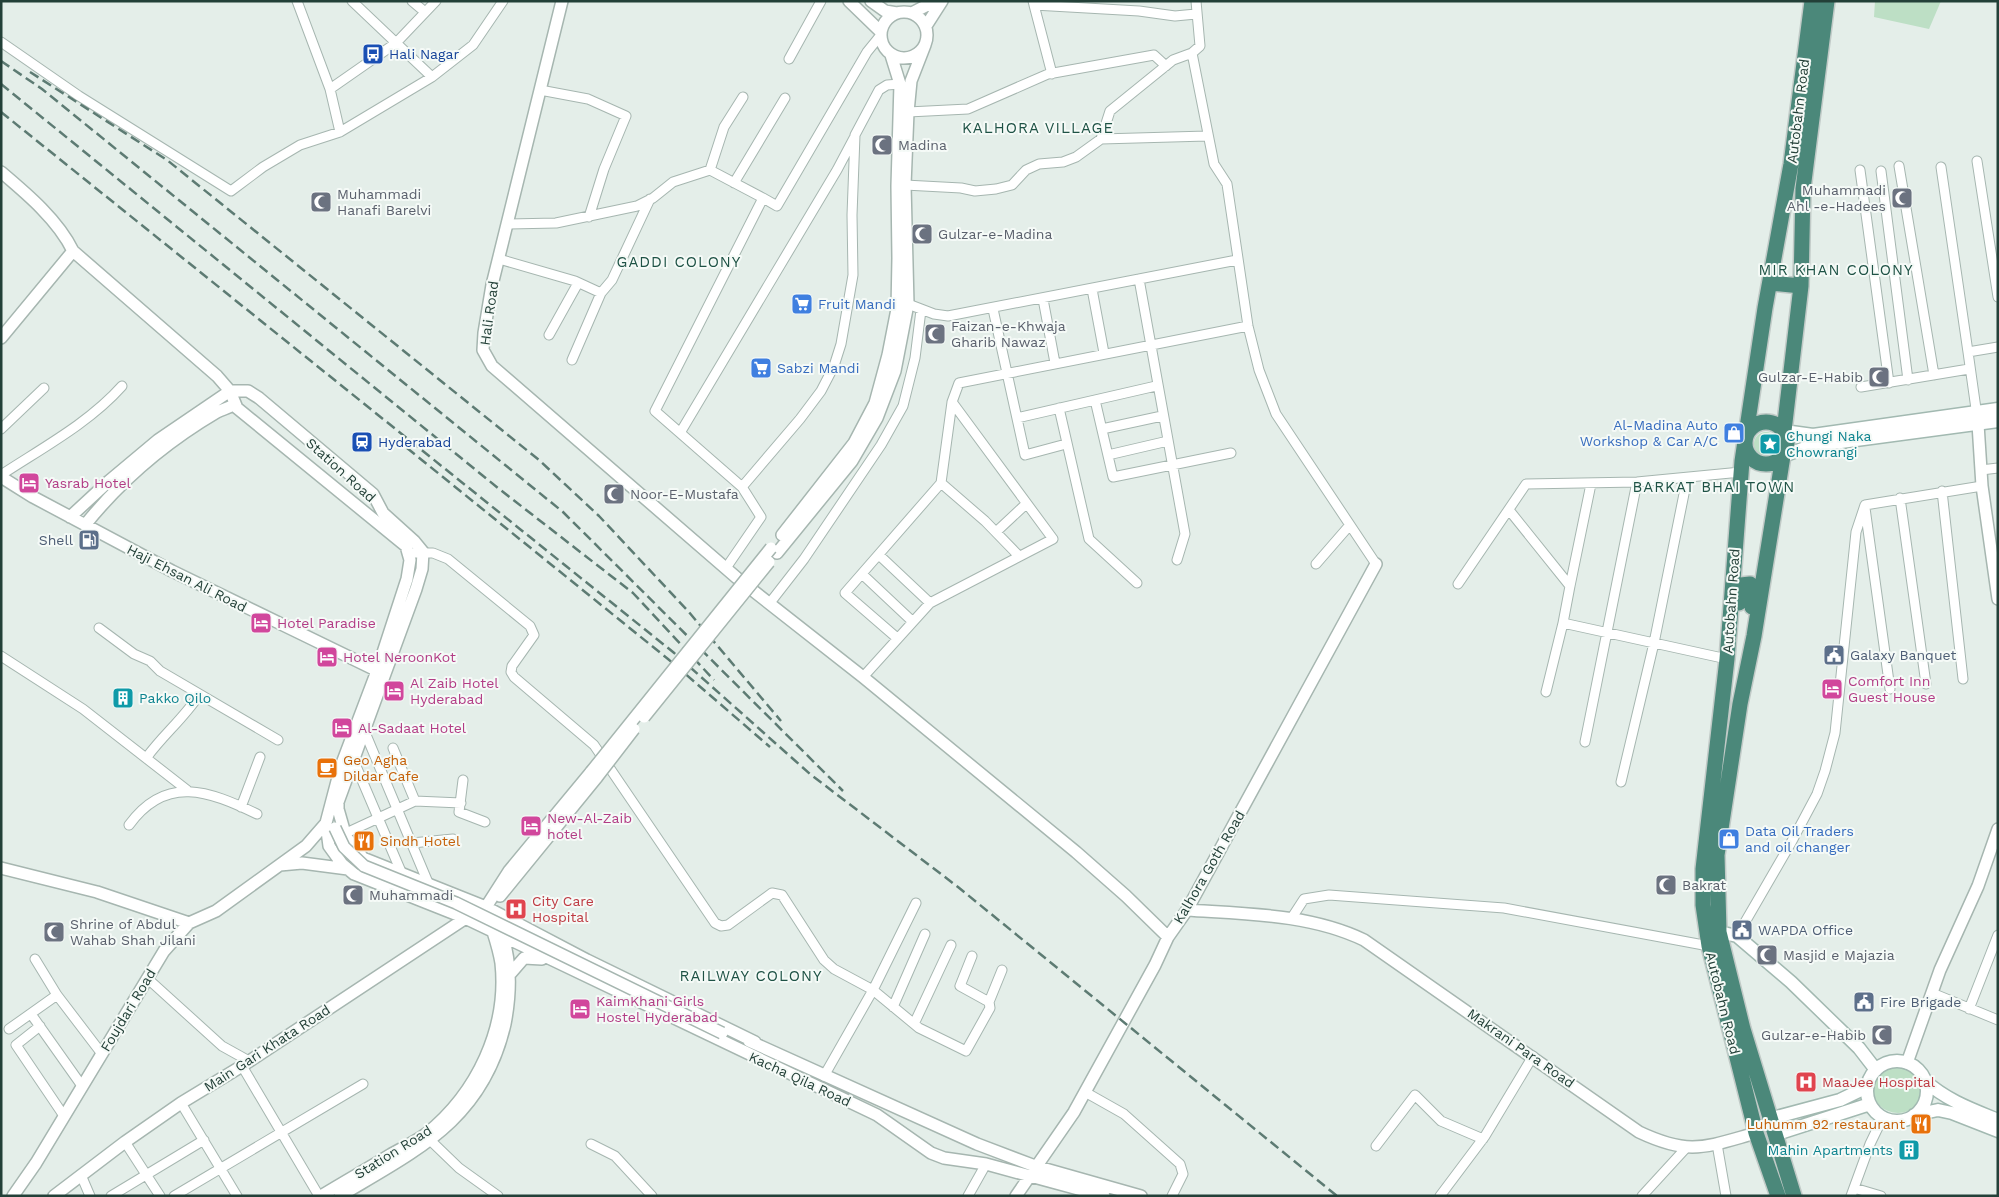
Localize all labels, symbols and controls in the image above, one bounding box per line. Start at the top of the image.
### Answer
bus stop icon: Hali Nagar [361,42,385,66]
place label: Hali Nagar [389,46,459,62]
street label: Autobahn Road [1784,58,1812,164]
district label: KALHORA VILLAGE [962,119,1114,137]
mosque icon: Madina [870,133,894,157]
place label: Madina [898,137,947,153]
place label: Muhammadi Ahl -e-Hadees [1787,182,1886,214]
place label: Muhammadi Hanafi Barelvi [337,186,431,218]
mosque icon: Muhammadi Ahl -e-Hadees [1890,186,1914,210]
mosque icon: Muhammadi Hanafi Barelvi [309,190,333,214]
mosque icon: Gulzar-e-Madina [910,222,934,246]
place label: Gulzar-e-Madina [938,226,1052,242]
district label: GADDI COLONY [617,253,741,271]
district label: MIR KHAN COLONY [1758,261,1914,279]
street label: Hali Road [477,280,501,346]
supermarket icon: Fruit Mandi [790,292,814,316]
place label: Fruit Mandi [818,296,896,312]
place label: Faizan-e-Khwaja Gharib Nawaz [951,318,1066,350]
mosque icon: Faizan-e-Khwaja Gharib Nawaz [923,322,947,346]
supermarket icon: Sabzi Mandi [749,356,773,380]
place label: Sabzi Mandi [777,360,859,376]
mosque icon: Gulzar-E-Habib [1867,365,1891,389]
place label: Gulzar-E-Habib [1758,369,1863,385]
place label: Al-Madina Auto Workshop & Car A/C [1580,417,1718,449]
shop icon: Al-Madina Auto Workshop & Car A/C [1722,421,1746,445]
place label: Chungi Naka Chowrangi [1786,428,1871,460]
station icon: Hyderabad [350,430,374,454]
place icon: Chungi Naka Chowrangi [1758,432,1782,456]
place label: Hyderabad [378,434,451,450]
street label: Station Road [303,435,379,505]
hotel icon: Yasrab Hotel [17,471,41,495]
place label: Yasrab Hotel [45,475,131,491]
district label: BARKAT BHAI TOWN [1633,478,1795,496]
mosque icon: Noor-E-Mustafa [602,482,626,506]
place label: Noor-E-Mustafa [630,486,739,502]
fuel station icon: Shell [77,528,101,552]
place label: Shell [39,532,74,548]
street label: Haji Ehsan Ali Road [124,541,250,615]
street label: Autobahn Road [1719,548,1743,654]
hotel icon: Hotel Paradise [249,611,273,635]
place label: Hotel Paradise [277,615,376,631]
public building icon: Galaxy Banquet [1822,643,1846,667]
hotel icon: Hotel NeroonKot [315,645,339,669]
place label: Galaxy Banquet [1850,647,1956,663]
place label: Hotel NeroonKot [343,649,456,665]
place label: Comfort Inn Guest House [1848,673,1936,705]
place label: Al Zaib Hotel Hyderabad [410,675,499,707]
hotel icon: Comfort Inn Guest House [1820,677,1844,701]
hotel icon: Al Zaib Hotel Hyderabad [382,679,406,703]
building icon: Pakko Qilo [111,686,135,710]
place label: Pakko Qilo [139,690,211,706]
hotel icon: Al-Sadaat Hotel [330,716,354,740]
place label: Al-Sadaat Hotel [358,720,467,736]
place label: Geo Agha Dildar Cafe [343,752,419,784]
cafe icon: Geo Agha Dildar Cafe [315,756,339,780]
street label: Kalhora Goth Road [1170,808,1248,926]
place label: New-Al-Zaib hotel [547,810,632,842]
hotel icon: New-Al-Zaib hotel [519,814,543,838]
place label: Data Oil Traders and oil changer [1745,823,1854,855]
shop icon: Data Oil Traders and oil changer [1717,827,1741,851]
restaurant icon: Sindh Hotel [352,829,376,853]
place label: Sindh Hotel [380,833,461,849]
mosque icon: Bakrat [1654,873,1678,897]
place label: Bakrat [1682,877,1726,893]
mosque icon: Muhammadi [341,883,365,907]
place label: Muhammadi [369,887,453,903]
place label: City Care Hospital [532,893,594,925]
hospital icon: City Care Hospital [504,897,528,921]
place label: Shrine of Abdul Wahab Shah Jilani [70,916,196,948]
public building icon: WAPDA Office [1730,918,1754,942]
mosque icon: Shrine of Abdul Wahab Shah Jilani [42,920,66,944]
place label: WAPDA Office [1758,922,1853,938]
mosque icon: Masjid e Majazia [1755,943,1779,967]
place label: Masjid e Majazia [1783,947,1895,963]
street label: Autobahn Road [1703,950,1743,1056]
street label: Foujdari Road [97,966,159,1054]
district label: RAILWAY COLONY [679,967,823,985]
public building icon: Fire Brigade [1852,990,1876,1014]
place label: KaimKhani Girls Hostel Hyderabad [596,993,718,1025]
place label: Fire Brigade [1880,994,1961,1010]
hotel icon: KaimKhani Girls Hostel Hyderabad [568,997,592,1021]
street label: Main Gari Khata Road [201,1001,333,1095]
street label: Makrani Para Road [1464,1005,1578,1091]
mosque icon: Gulzar-e-Habib [1870,1023,1894,1047]
place label: Gulzar-e-Habib [1761,1027,1866,1043]
street label: Kacha Qila Road [746,1048,854,1110]
hospital icon: MaaJee Hospital [1794,1070,1818,1094]
place label: MaaJee Hospital [1822,1074,1936,1090]
restaurant icon: Luhumm 92 restaurant [1909,1112,1933,1136]
place label: Luhumm 92 restaurant [1747,1116,1905,1132]
street label: Station Road [351,1122,435,1182]
building icon: Mahin Apartments [1897,1138,1921,1162]
place label: Mahin Apartments [1768,1142,1893,1158]

